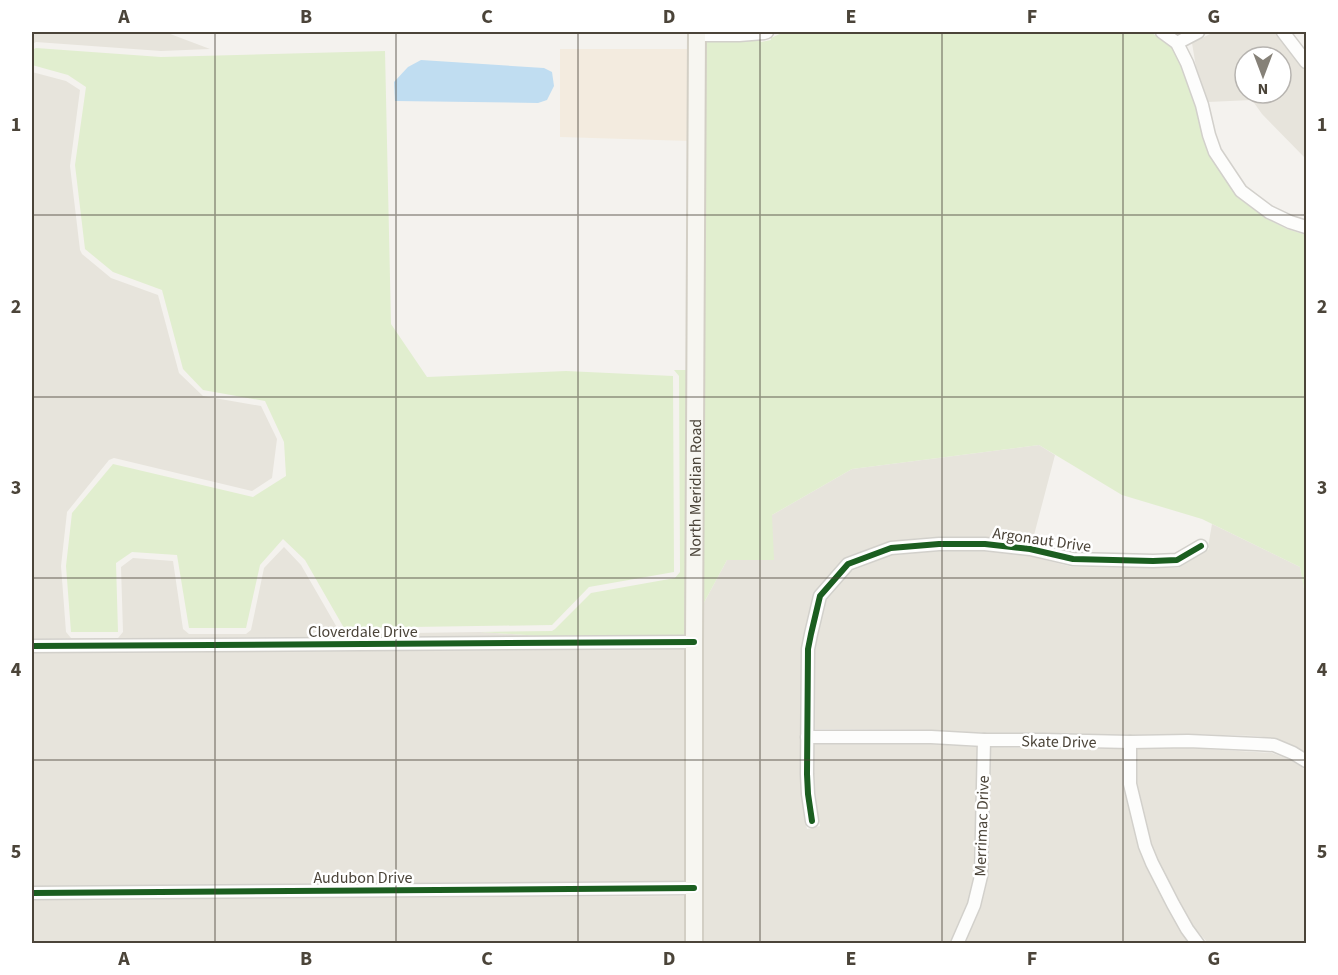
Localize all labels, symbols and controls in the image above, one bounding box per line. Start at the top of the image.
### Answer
text: A [117,3,130,31]
text: B [300,3,312,31]
text: C [481,3,493,31]
text: D [663,3,675,31]
text: E [846,3,856,31]
text: F [1027,3,1037,31]
text: G [1208,3,1220,31]
north arrow [1233,45,1293,105]
text: N [1258,78,1268,100]
text: 1 [11,111,21,139]
text: 1 [1317,111,1327,139]
text: 2 [11,293,21,321]
text: 2 [1317,293,1327,321]
street label: North Meridian Road [684,419,707,557]
text: 3 [11,474,21,502]
text: 3 [1317,474,1327,502]
street label: Argonaut Drive [991,522,1093,558]
street label: Cloverdale Drive [308,621,418,643]
text: 4 [11,656,22,684]
text: 4 [1317,656,1328,684]
street label: Skate Drive [1021,730,1097,754]
street label: Merrimac Drive [969,775,995,877]
text: 5 [11,838,21,866]
text: 5 [1317,838,1327,866]
street label: Audubon Drive [313,867,413,889]
text: A [117,945,130,973]
text: B [300,945,312,973]
text: C [481,945,493,973]
text: D [663,945,675,973]
text: E [846,945,856,973]
text: F [1027,945,1037,973]
text: G [1208,945,1220,973]

